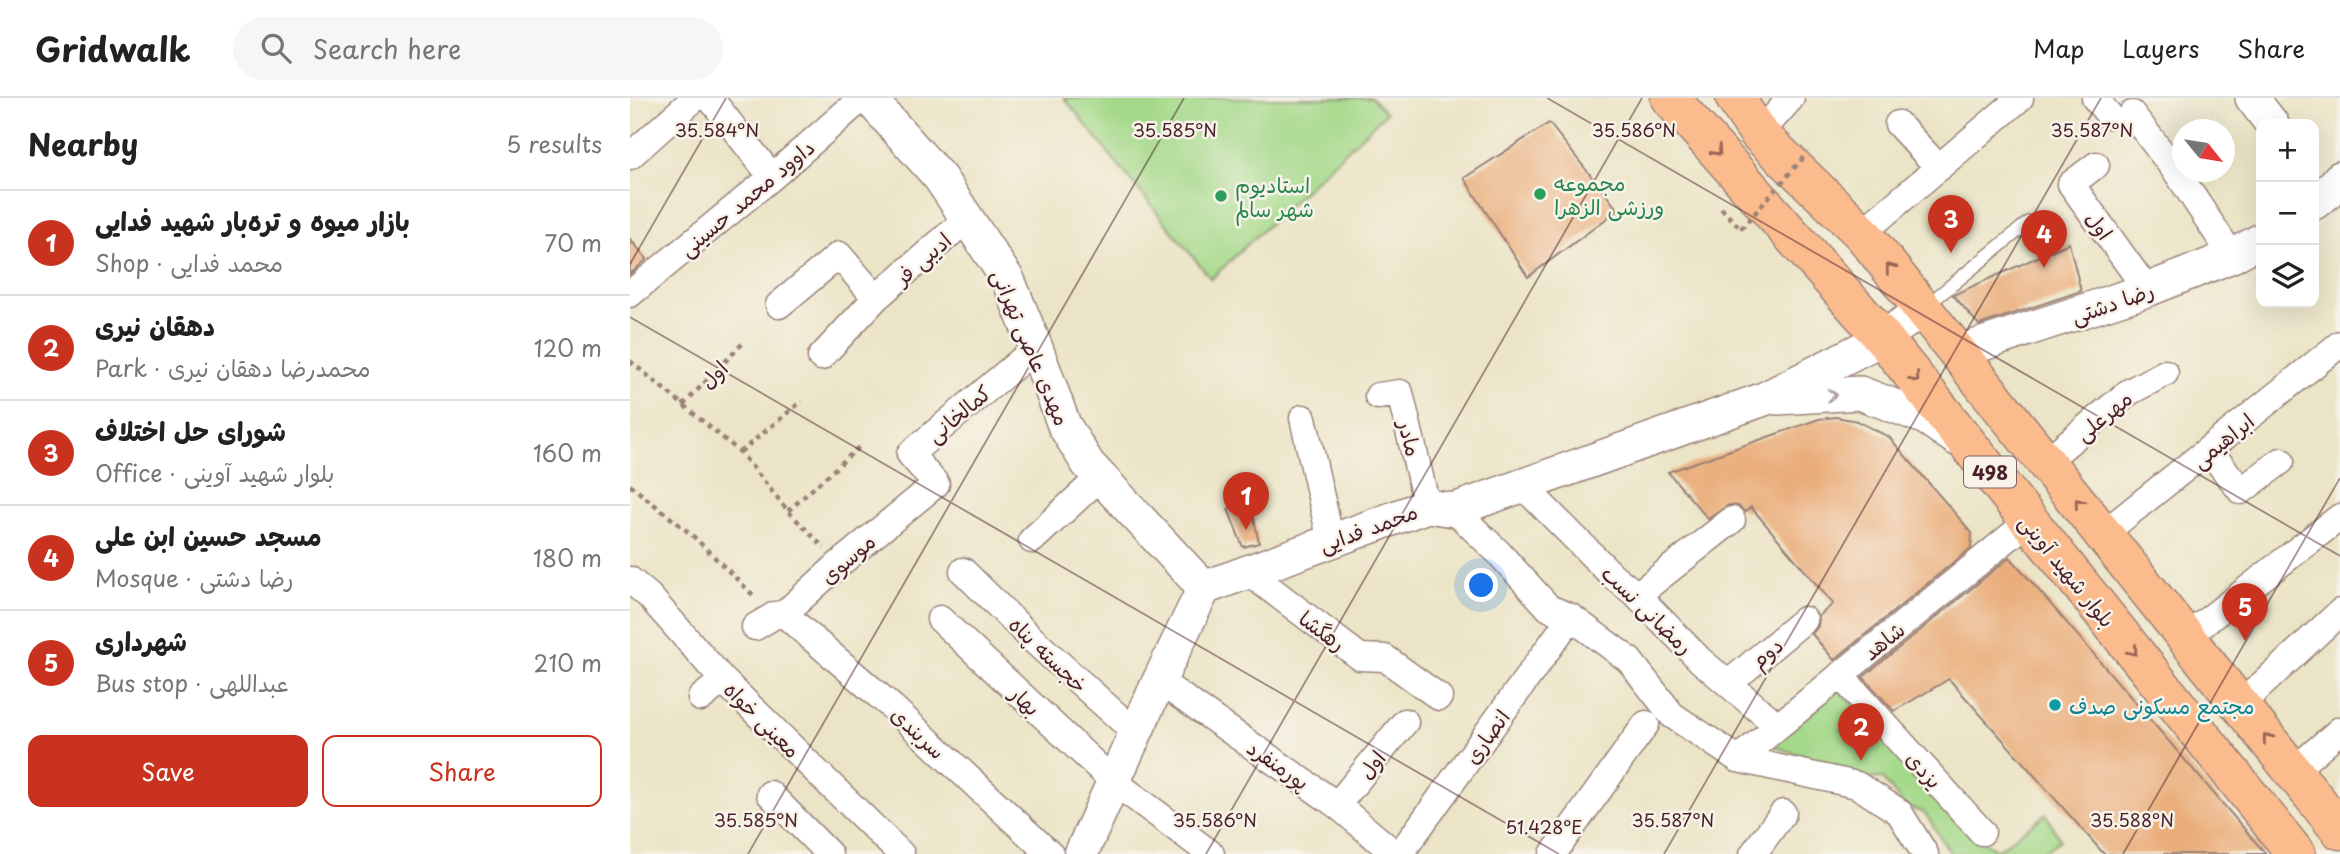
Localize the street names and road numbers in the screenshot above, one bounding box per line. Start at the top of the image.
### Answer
street label: داوود محمد حسینی [671,131,821,263]
street label: اول [2079,204,2121,246]
street label: ادیبی فر [885,224,958,293]
street label: مهدی عاصی تهرانی [985,264,1079,430]
street label: رضا دشتی [2066,273,2158,331]
street label: اول [691,352,735,396]
street label: کمالخانی [919,376,997,450]
street label: مهرعلی [2067,382,2139,448]
street label: ابراهیمی [2184,405,2260,475]
street label: مادر [1391,415,1431,459]
road number: 498 [1964,456,2016,488]
street label: محمد فدایی [1314,494,1422,560]
street label: بلوار شهید آوینی [2012,506,2124,634]
street label: موسوی [812,525,882,591]
street label: رمضانی نسب [1595,557,1701,661]
street label: رهگشا [1293,602,1353,658]
street label: خجسته پناه [1002,608,1096,700]
street label: شاهد [1855,613,1911,667]
street label: دوم [1743,629,1791,677]
street label: معینی خواه [717,673,809,765]
street label: بهار [1002,676,1049,723]
street label: سربندی [884,698,954,766]
street label: انصاری [1455,702,1517,770]
street label: پورمنفرد [1241,731,1317,797]
street label: اول [1349,743,1393,785]
street label: یزدی [1899,743,1951,795]

